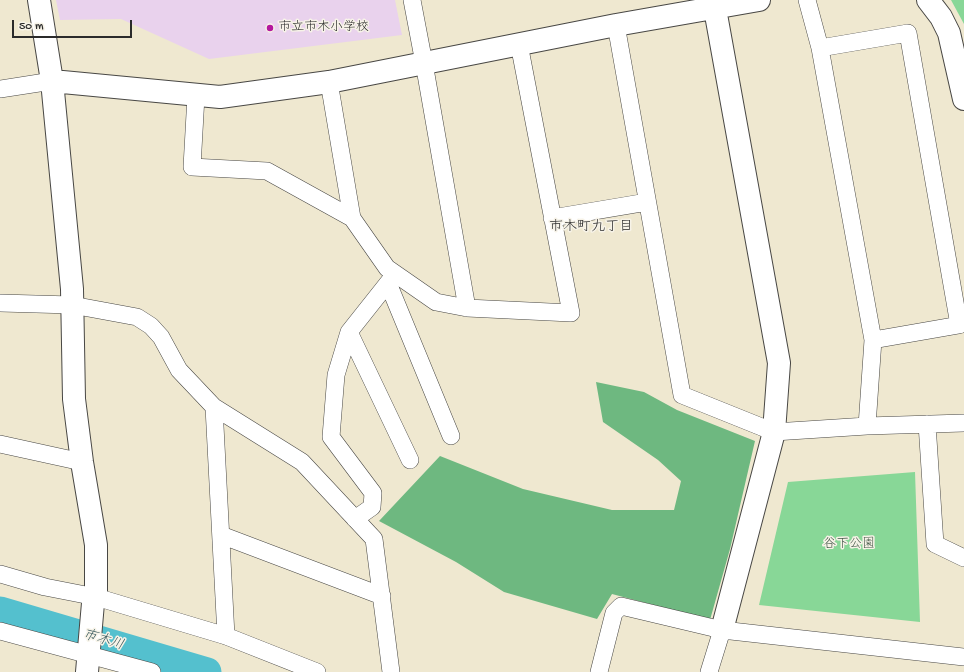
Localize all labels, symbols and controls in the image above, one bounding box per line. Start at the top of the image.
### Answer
scale bar [14,12,134,38]
text: 50 m [19,20,44,34]
place label: 市立市木小学校 [278,20,369,36]
marker: 市立市木小学校 [265,23,275,33]
district label: 市木町九丁目 [549,220,633,236]
park label: 谷下公園 [823,537,875,553]
water label: 市木川 [80,627,126,655]

